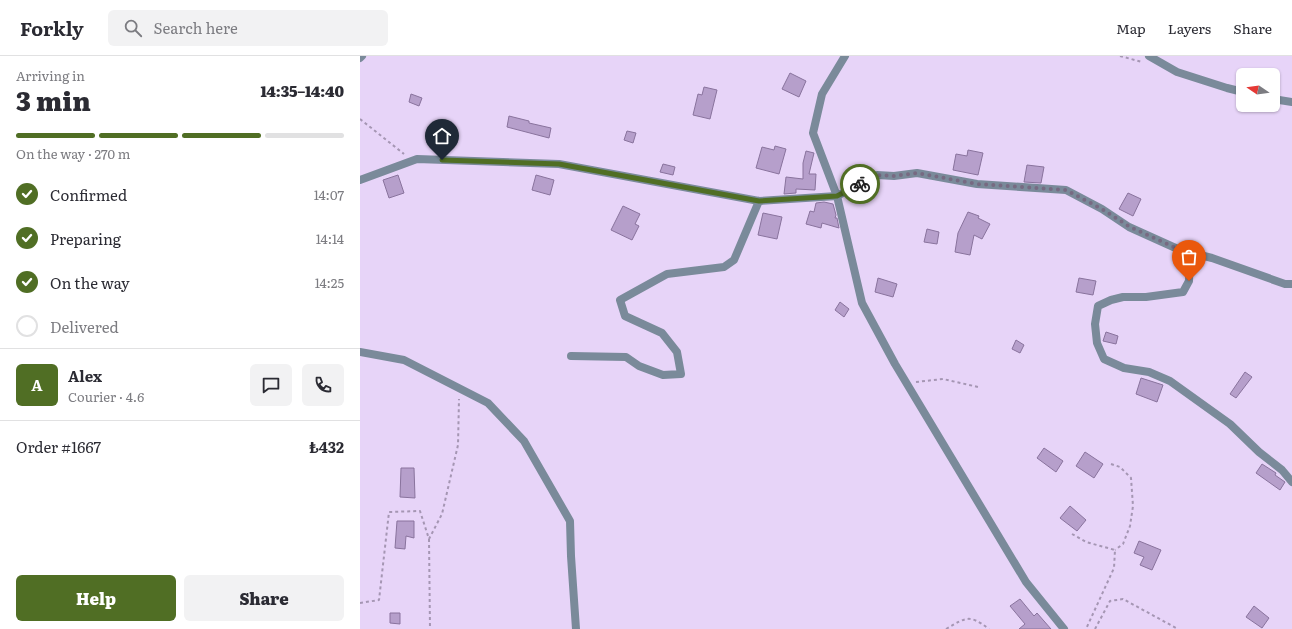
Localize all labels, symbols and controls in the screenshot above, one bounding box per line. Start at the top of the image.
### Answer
search box [108,10,388,46]
text: Forkly [20,14,84,42]
text: Search here [154,16,238,39]
icon: search [122,17,144,39]
text: Map [1116,18,1146,38]
text: Layers [1168,18,1211,38]
text: Share [1233,18,1272,38]
text: Arriving in [16,66,85,85]
north arrow [1236,68,1280,112]
map controls [1236,68,1280,112]
text: 14:35–14:40 [261,79,344,102]
text: 3 min [16,80,91,119]
pin [425,119,459,160]
icon: home [431,125,453,147]
text: On the way · 270 m [16,144,130,163]
courier [840,164,880,204]
icon: bike [849,173,871,195]
icon: check [16,183,38,205]
text: Confirmed [50,183,127,206]
text: 14:07 [314,185,344,204]
icon: check [16,227,38,249]
text: Preparing [50,227,121,250]
text: 14:14 [316,229,344,248]
pin [1172,240,1206,281]
icon: bag [1178,246,1200,268]
icon: check [16,271,38,293]
text: On the way [50,271,130,294]
text: 14:25 [315,273,344,292]
text: Delivered [50,315,119,338]
text: Alex [68,364,102,387]
button: chat [250,364,292,406]
button: phone [302,364,344,406]
text: A [31,373,43,396]
text: Courier · 4.6 [68,387,144,406]
text: Order #1667 [16,435,101,458]
text: ₺432 [309,435,344,458]
button: Help [16,575,176,621]
button: Share [184,575,344,621]

